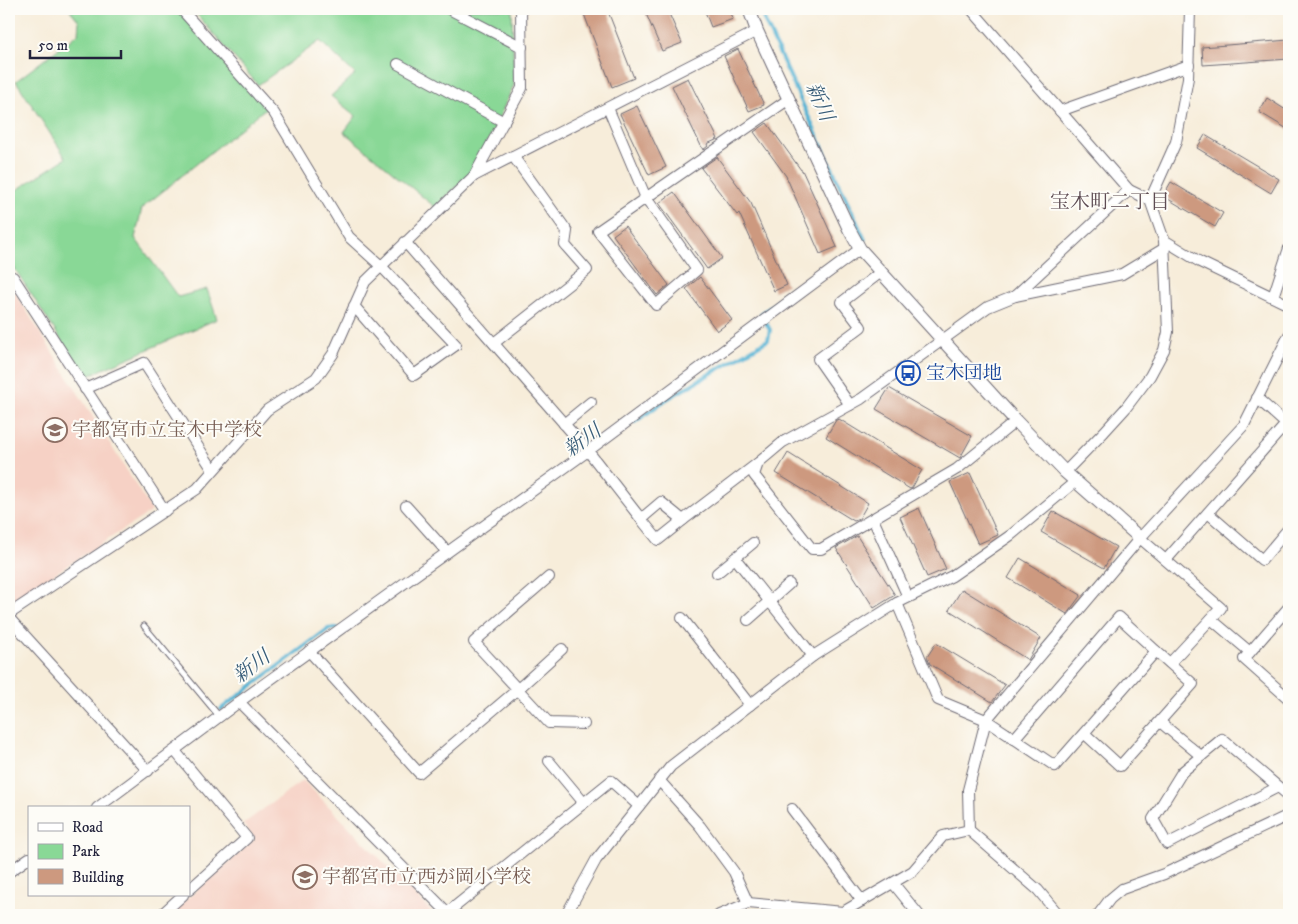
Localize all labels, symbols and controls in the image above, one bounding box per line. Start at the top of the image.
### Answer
scale bar [30,28,121,60]
text: 50 m [38,36,68,55]
water label: 新川 [799,79,839,127]
district label: 宝木町二丁目 [1050,190,1170,215]
bus stop icon: 宝木団地 [895,360,921,386]
place label: 宝木団地 [926,362,1002,385]
school or university icon: 宇都宮市立宝木中学校 [42,417,68,443]
water label: 新川 [559,418,608,463]
place label: 宇都宮市立宝木中学校 [72,419,262,442]
water label: 新川 [229,644,277,689]
legend [28,806,190,896]
text: Road [72,818,104,837]
text: Park [72,842,101,861]
school or university icon: 宇都宮市立西が岡小学校 [292,864,318,890]
place label: 宇都宮市立西が岡小学校 [322,866,531,889]
text: Building [72,868,124,887]

